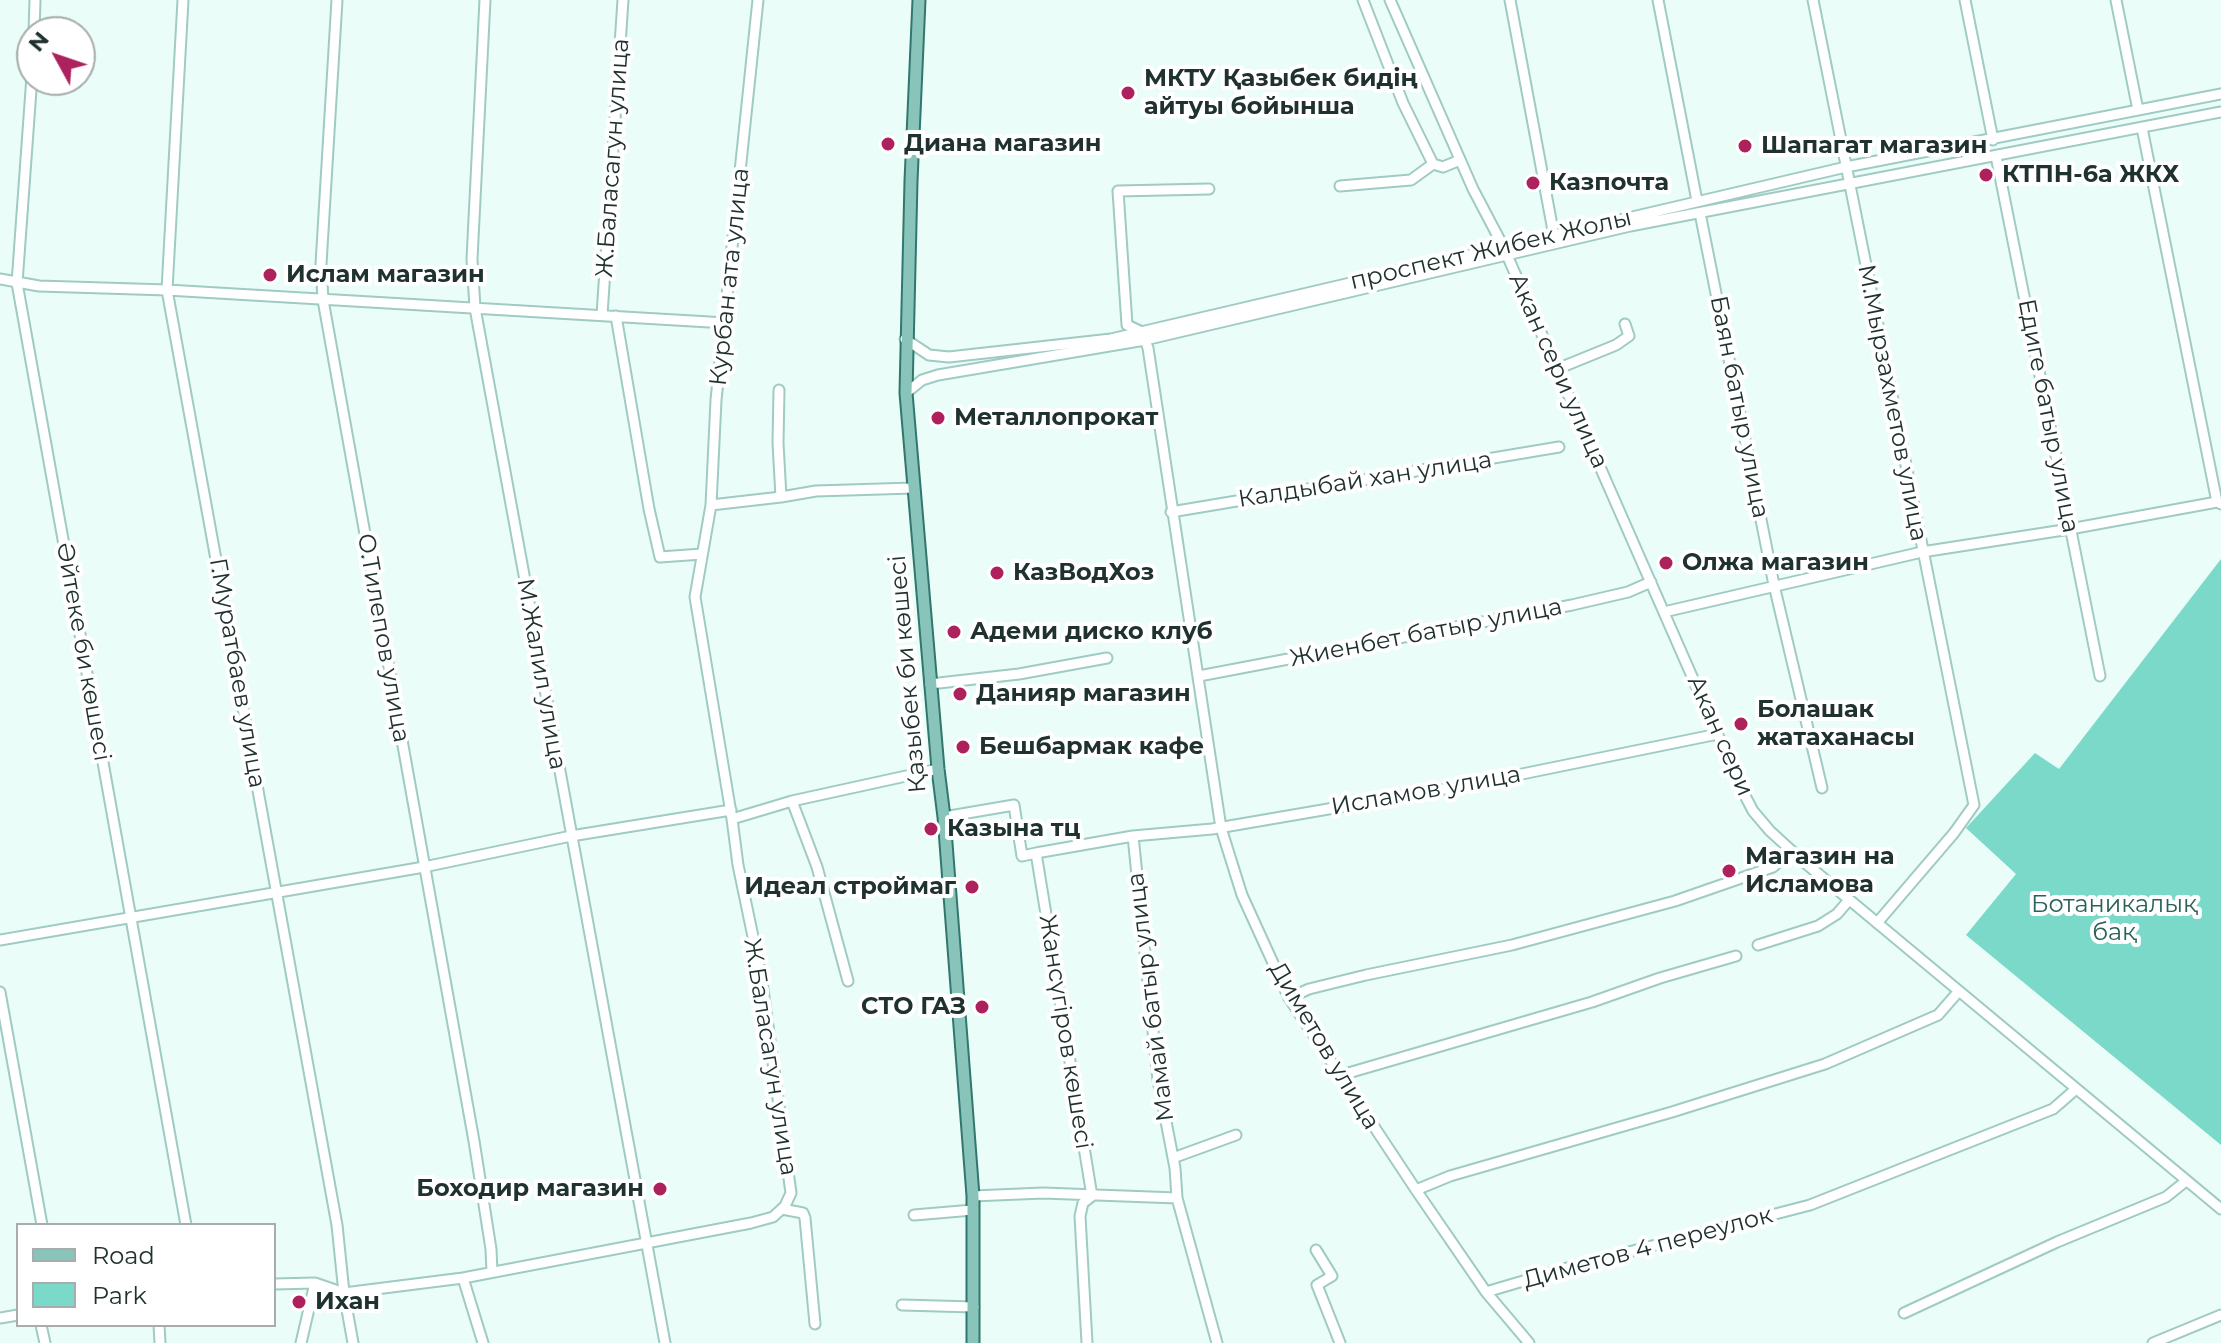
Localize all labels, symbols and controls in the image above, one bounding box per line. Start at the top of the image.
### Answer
north arrow [16,16,96,96]
text: N [23,26,55,57]
street label: Ж.Баласагун улица [590,37,636,279]
place label: МКТУ Қазыбек бидің айтуы бойынша [1144,65,1418,121]
marker: МКТУ Қазыбек бидің айтуы бойынша [1119,84,1137,102]
place label: Диана магазин [904,130,1101,158]
place label: Шапагат магазин [1761,132,1987,160]
marker: Диана магазин [879,135,897,153]
marker: Шапагат магазин [1736,137,1754,155]
place label: КТПН-6а ЖКХ [2002,161,2179,189]
marker: КТПН-6а ЖКХ [1977,166,1995,184]
street label: Курбан ата улица [704,167,756,387]
place label: Казпочта [1549,169,1669,197]
marker: Казпочта [1524,174,1542,192]
street label: проспект Жибек Жолы [1347,204,1635,296]
place label: Ислам магазин [286,261,485,289]
street label: М.Мырзахметов улица [1851,262,1933,544]
marker: Ислам магазин [261,266,279,284]
street label: Акан сери улица [1502,269,1614,473]
street label: Баян батыр улица [1703,293,1775,521]
street label: Едиге батыр улица [2011,297,2085,535]
place label: Металлопрокат [954,404,1158,432]
marker: Металлопрокат [929,409,947,427]
street label: Калдыбай хан улица [1236,446,1494,514]
street label: О.Тилепов улица [350,531,416,745]
street label: Әйтеке би көшесі [50,541,116,763]
place label: Олжа магазин [1682,549,1869,577]
street label: Қазыбек би көшесі [883,554,933,794]
marker: Олжа магазин [1657,554,1675,572]
street label: Г.Муратбаев улица [203,556,271,790]
place label: КазВодХоз [1013,559,1154,587]
marker: КазВодХоз [988,564,1006,582]
street label: М.Жалил улица [510,576,572,772]
street label: Жиенбет батыр улица [1287,592,1565,674]
place label: Адеми диско клуб [970,618,1213,646]
marker: Адеми диско клуб [945,623,963,641]
street label: Акан сери [1681,671,1759,801]
place label: Данияр магазин [976,680,1191,708]
marker: Данияр магазин [951,685,969,703]
place label: Болашак жатаханасы [1757,696,1915,752]
marker: Болашак жатаханасы [1732,715,1750,733]
place label: Бешбармак кафе [979,733,1204,761]
marker: Бешбармак кафе [954,738,972,756]
street label: Исламов улица [1329,760,1523,822]
place label: Казына тц [947,815,1080,843]
marker: Казына тц [922,820,940,838]
place label: Магазин на Исламова [1745,843,1895,899]
marker: Магазин на Исламова [1720,862,1738,880]
street label: Мамай батыр улица [1121,871,1181,1123]
place label: Идеал строймаг [744,873,956,901]
marker: Идеал строймаг [963,878,981,896]
park label: Ботаникалық бақ [2031,891,2197,947]
street label: Жансүгіров көшесі [1032,913,1098,1151]
street label: Ж.Баласагун улица [737,936,803,1178]
street label: Диметов улица [1263,957,1385,1135]
place label: СТО ГАЗ [861,993,966,1021]
marker: СТО ГАЗ [973,998,991,1016]
place label: Боходир магазин [416,1175,644,1203]
marker: Боходир магазин [651,1180,669,1198]
street label: Диметов 4 переулок [1520,1201,1776,1295]
legend [16,1223,276,1327]
text: Road [92,1241,155,1270]
text: Park [92,1281,147,1310]
place label: Ихан [315,1288,380,1316]
marker: Ихан [290,1293,308,1311]

